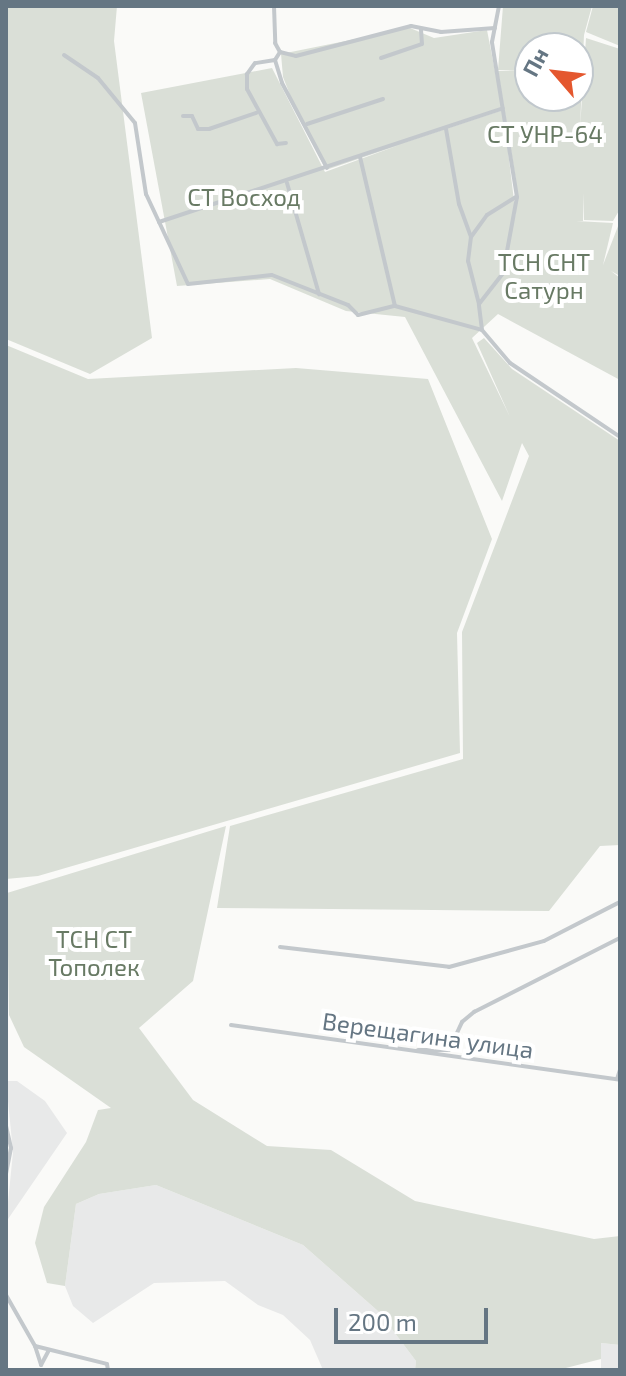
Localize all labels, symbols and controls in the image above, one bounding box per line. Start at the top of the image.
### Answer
north arrow [514,32,594,112]
text: Пн [516,43,553,80]
park label: СТ УНР-64 [487,120,603,148]
park label: СТ Восход [187,183,301,211]
park label: ТСН СНТ Сатурн [498,248,590,304]
park label: ТСН СТ Тополек [48,925,140,981]
street label: Верещагина улица [321,1006,535,1064]
scale bar [338,1292,492,1342]
text: 200 m [348,1307,417,1336]

